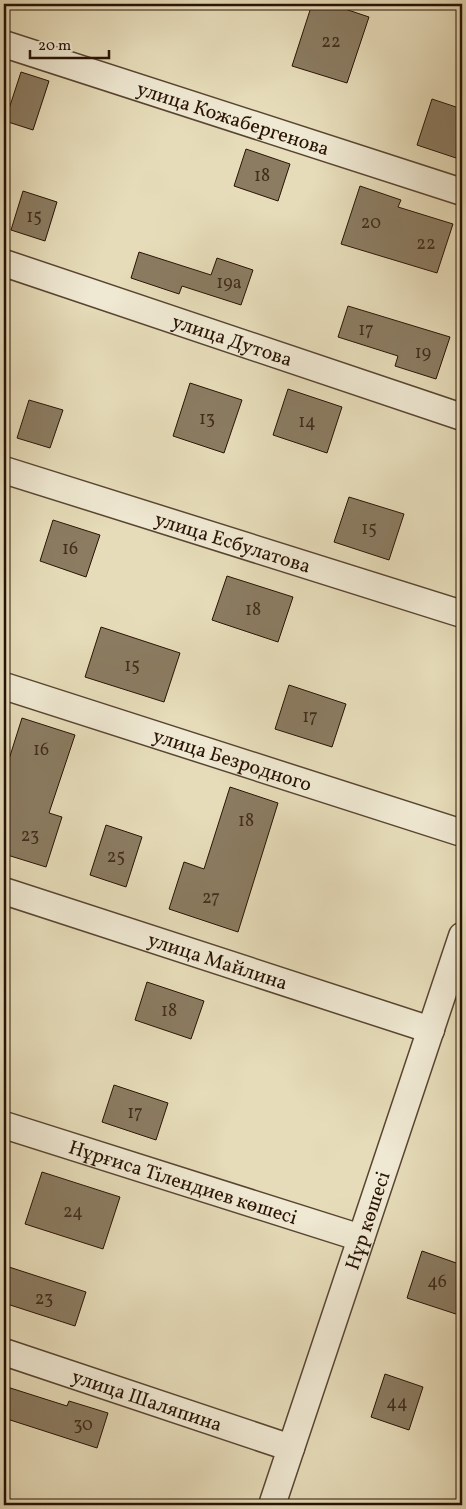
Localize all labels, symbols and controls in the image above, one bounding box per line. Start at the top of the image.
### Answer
scale bar [30,28,109,60]
house number: 22 [321,30,341,55]
text: 20 m [38,36,71,57]
street label: улица Кожабергенова [133,76,333,164]
house number: 18 [254,164,270,189]
house number: 15 [26,205,42,230]
house number: 20 [361,211,381,236]
house number: 22 [416,232,436,257]
house number: 19а [216,271,242,296]
street label: улица Дутова [168,308,296,375]
house number: 17 [358,318,374,343]
house number: 19 [415,341,431,366]
house number: 13 [199,407,215,432]
house number: 14 [298,410,316,435]
street label: улица Есбулатова [151,506,314,582]
house number: 15 [361,517,377,542]
house number: 16 [62,537,78,562]
house number: 18 [245,598,261,623]
house number: 15 [124,654,140,679]
house number: 17 [302,705,318,730]
street label: улица Безродного [149,723,315,800]
house number: 16 [33,738,49,763]
house number: 18 [238,809,254,834]
house number: 23 [21,824,39,849]
house number: 25 [107,845,125,870]
house number: 27 [202,886,220,911]
street label: улица Майлина [144,927,291,998]
house number: 18 [161,999,177,1024]
house number: 17 [127,1101,143,1126]
street label: Нұрғиса Тілендиев көшесі [65,1134,301,1233]
street label: Нұр көшесі [339,1168,398,1274]
house number: 24 [63,1200,83,1225]
house number: 46 [427,1270,447,1295]
house number: 23 [35,1287,53,1312]
street label: улица Шаляпина [68,1364,226,1440]
house number: 44 [386,1391,408,1416]
house number: 30 [73,1413,93,1438]

